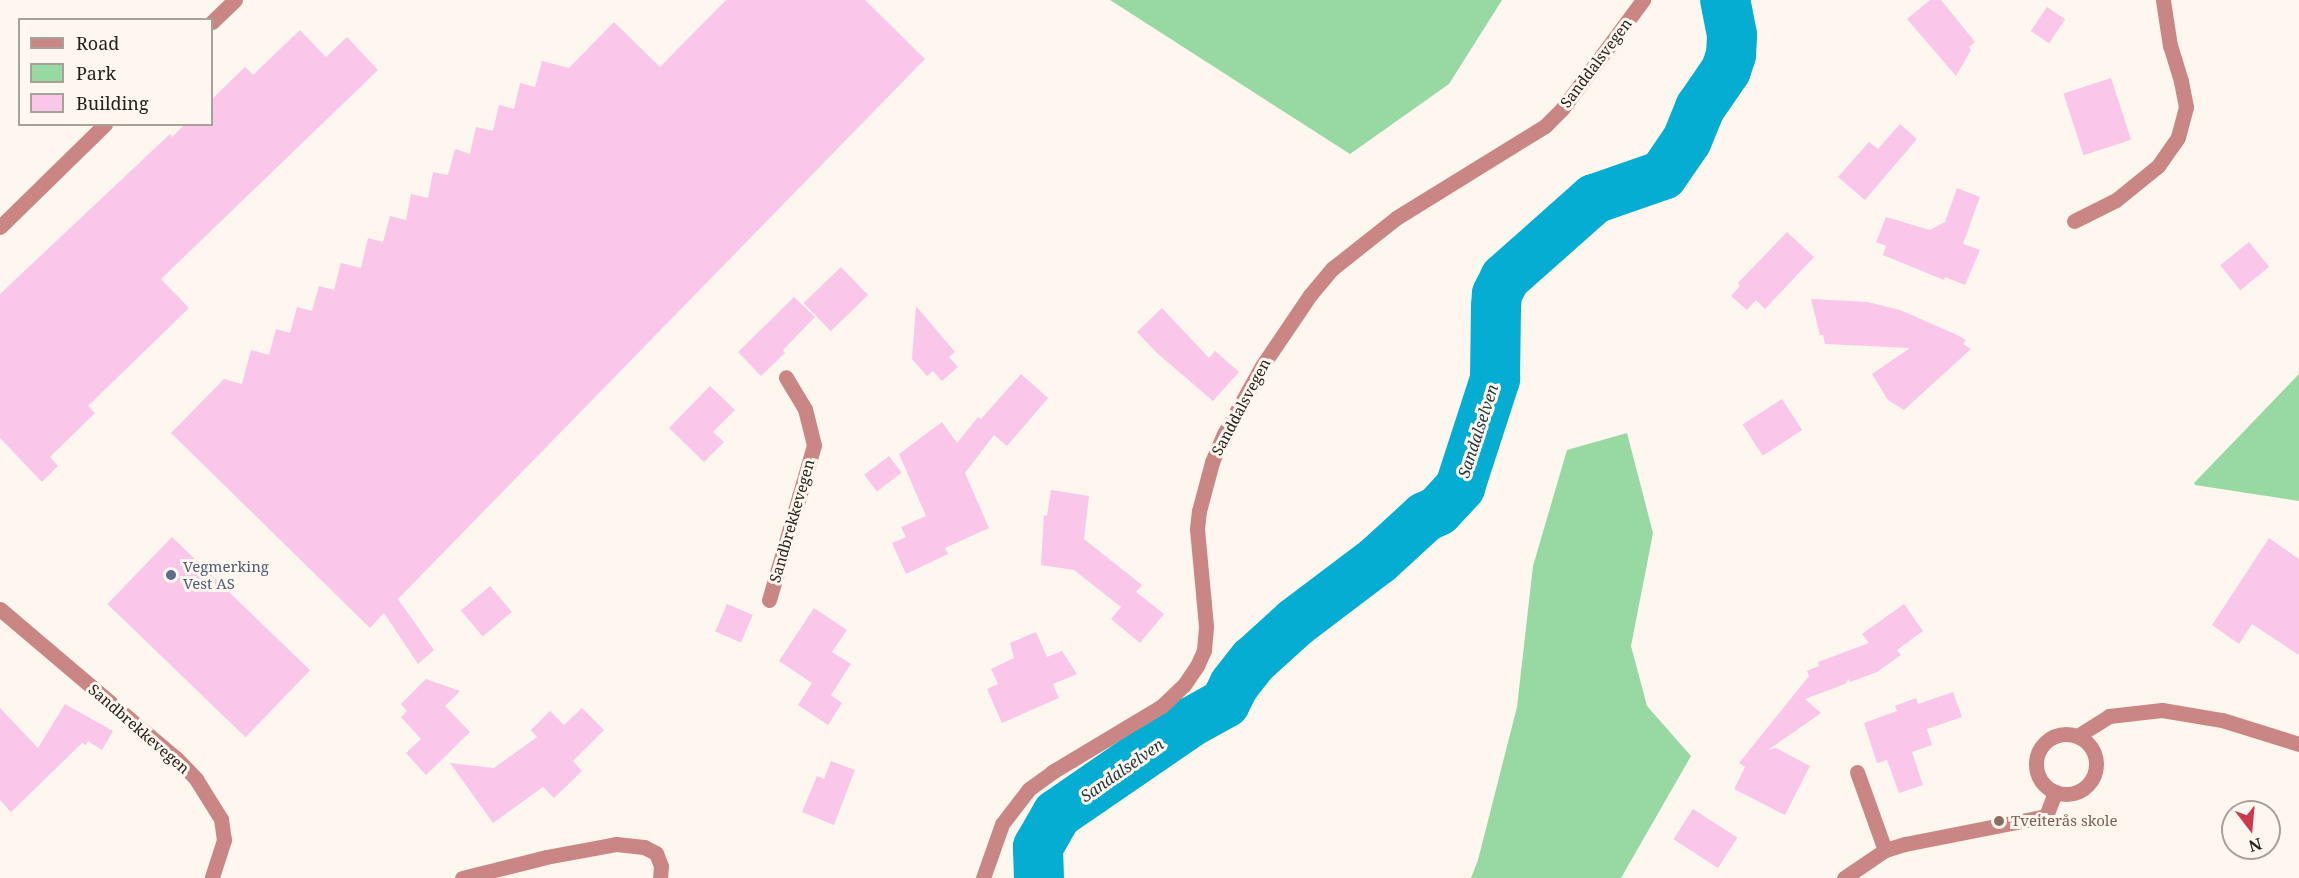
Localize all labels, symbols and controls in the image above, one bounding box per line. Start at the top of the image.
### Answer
street label: Sanddalsvegen [1557,15,1635,111]
legend [18,18,213,126]
text: Road [76,31,119,55]
text: Park [76,61,116,85]
text: Building [76,91,149,115]
street label: Sanddalsvegen [1208,356,1274,458]
water label: Sandalselven [1454,382,1502,480]
street label: Sandbrekkevegen [766,457,818,585]
place label: Vegmerking Vest AS [183,557,269,592]
marker: Vegmerking Vest AS [164,568,178,582]
street label: Sandbrekkevegen [85,680,193,778]
water label: Sandalselven [1077,734,1167,806]
north arrow [2221,800,2281,860]
place label: Tveiterås skole [2011,812,2117,830]
marker: Tveiterås skole [1992,814,2006,828]
text: N [2246,833,2265,858]

